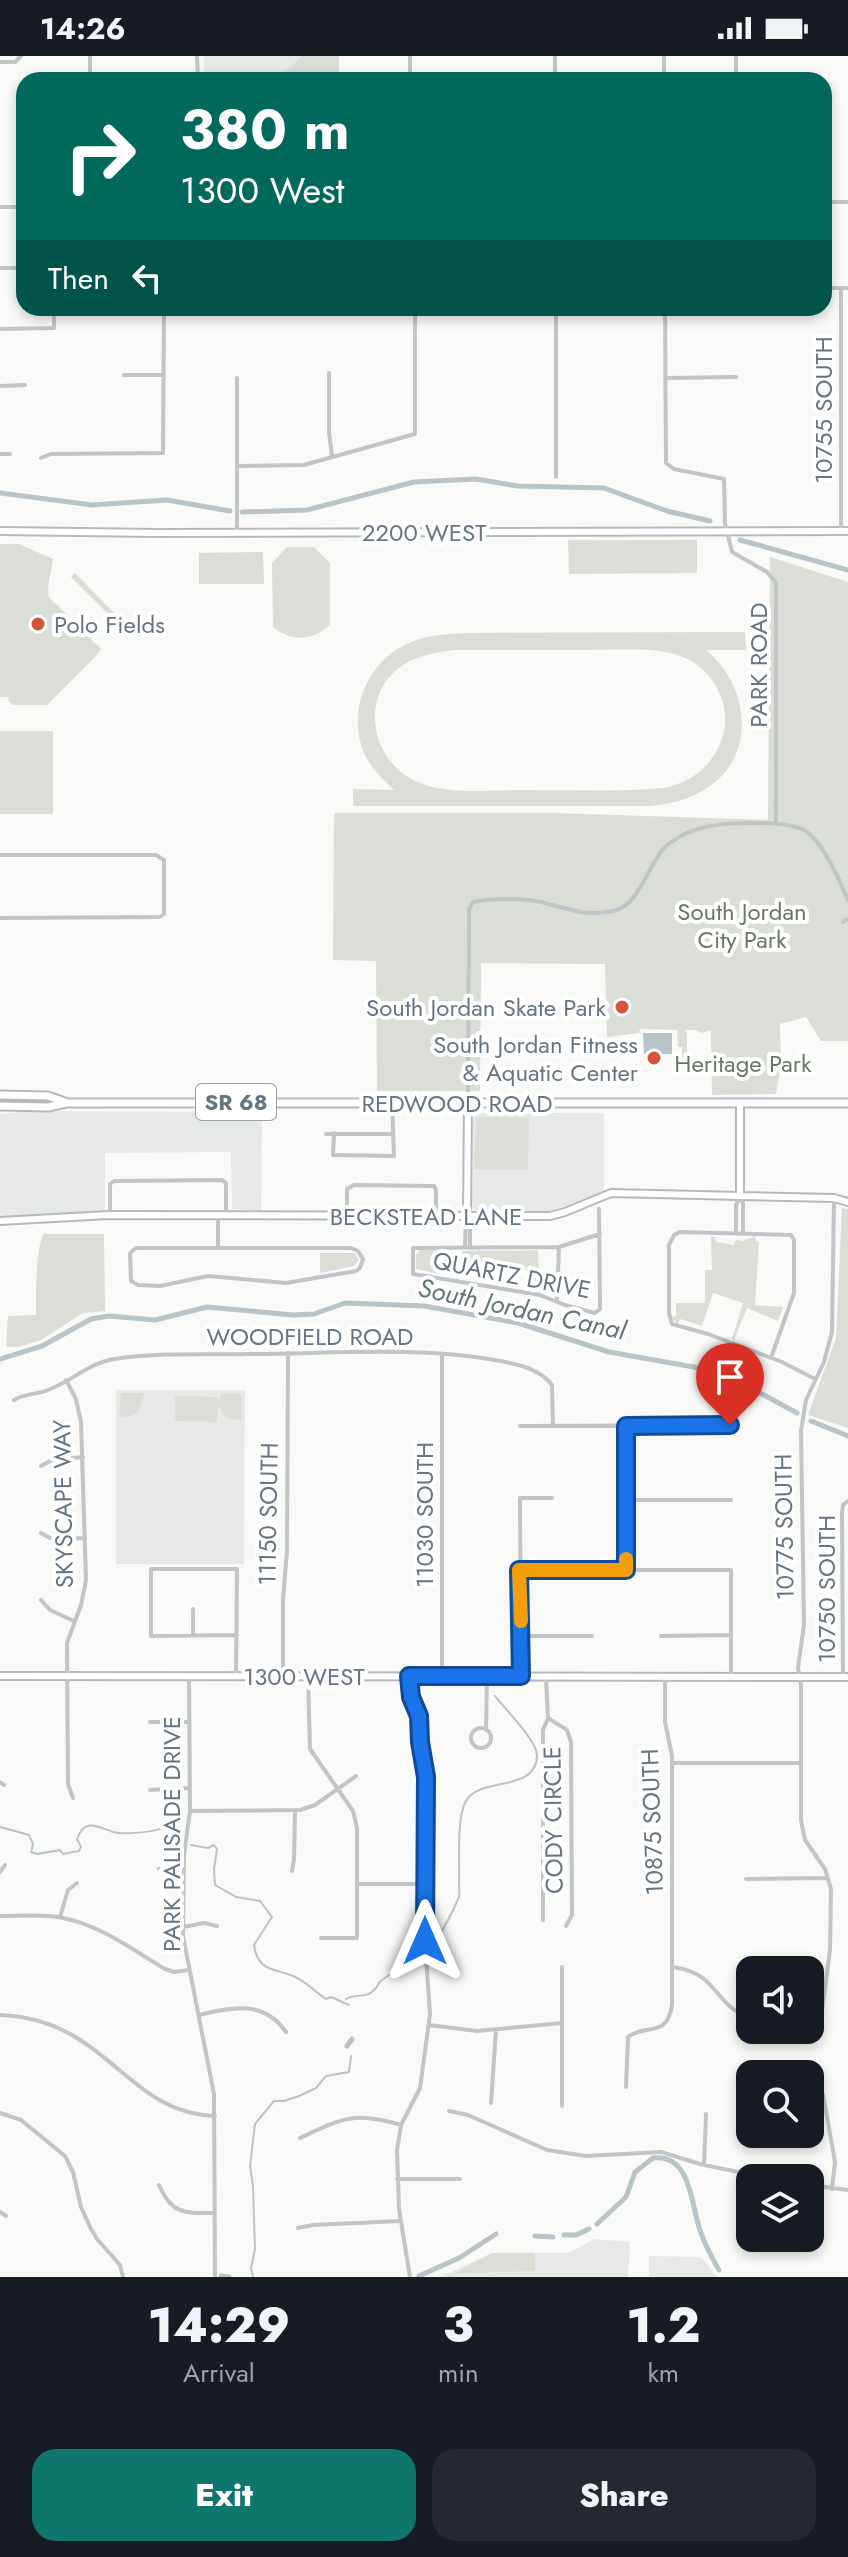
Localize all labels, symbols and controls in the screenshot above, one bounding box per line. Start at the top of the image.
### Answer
text: 14:26 [40,7,126,50]
text: 380 m [180,89,350,170]
icon: right [48,104,152,208]
text: 1300 West [180,164,344,216]
icon: left [125,256,169,300]
text: Then [48,257,109,300]
street label: 10755 SOUTH [806,336,841,484]
street label: 2200 WEST [362,515,486,550]
street label: PARK ROAD [741,602,776,728]
place label: Polo Fields [54,607,165,642]
marker: Polo Fields [29,615,47,633]
park label: South Jordan City Park [677,894,807,957]
place label: South Jordan Skate Park [366,990,606,1025]
marker: South Jordan Skate Park [613,998,631,1016]
place label: South Jordan Fitness & Aquatic Center [433,1027,639,1090]
park label: Heritage Park [674,1046,812,1081]
marker: South Jordan Fitness & Aquatic Center [645,1049,663,1067]
road number: SR 68 [196,1084,276,1120]
street label: REDWOOD ROAD [362,1086,552,1121]
street label: BECKSTEAD LANE [330,1199,522,1234]
street label: QUARTZ DRIVE [430,1243,594,1307]
water label: South Jordan Canal [415,1268,630,1350]
street label: WOODFIELD ROAD [207,1319,413,1354]
pin [696,1343,764,1425]
icon: arrive [708,1355,752,1399]
street label: SKYSCAPE WAY [44,1419,82,1589]
street label: 11150 SOUTH [249,1442,287,1586]
street label: 11030 SOUTH [407,1442,442,1588]
street label: 10775 SOUTH [765,1453,803,1601]
street label: 10750 SOUTH [809,1515,844,1663]
street label: 1300 WEST [243,1659,365,1694]
street label: PARK PALISADE DRIVE [154,1716,189,1952]
street label: CODY CIRCLE [534,1746,572,1894]
street label: 10875 SOUTH [632,1748,672,1896]
position arrow [383,1899,467,1983]
map controls [736,1956,824,2252]
button: sound [736,1956,824,2044]
button: search [736,2060,824,2148]
button: layers [736,2164,824,2252]
text: 14:29 [148,2291,290,2360]
text: 3 [443,2291,474,2360]
text: 1.2 [626,2291,700,2360]
text: Arrival [183,2354,255,2392]
text: min [438,2354,479,2392]
text: km [647,2354,679,2392]
button: Exit [32,2449,416,2541]
button: Share [432,2449,816,2541]

